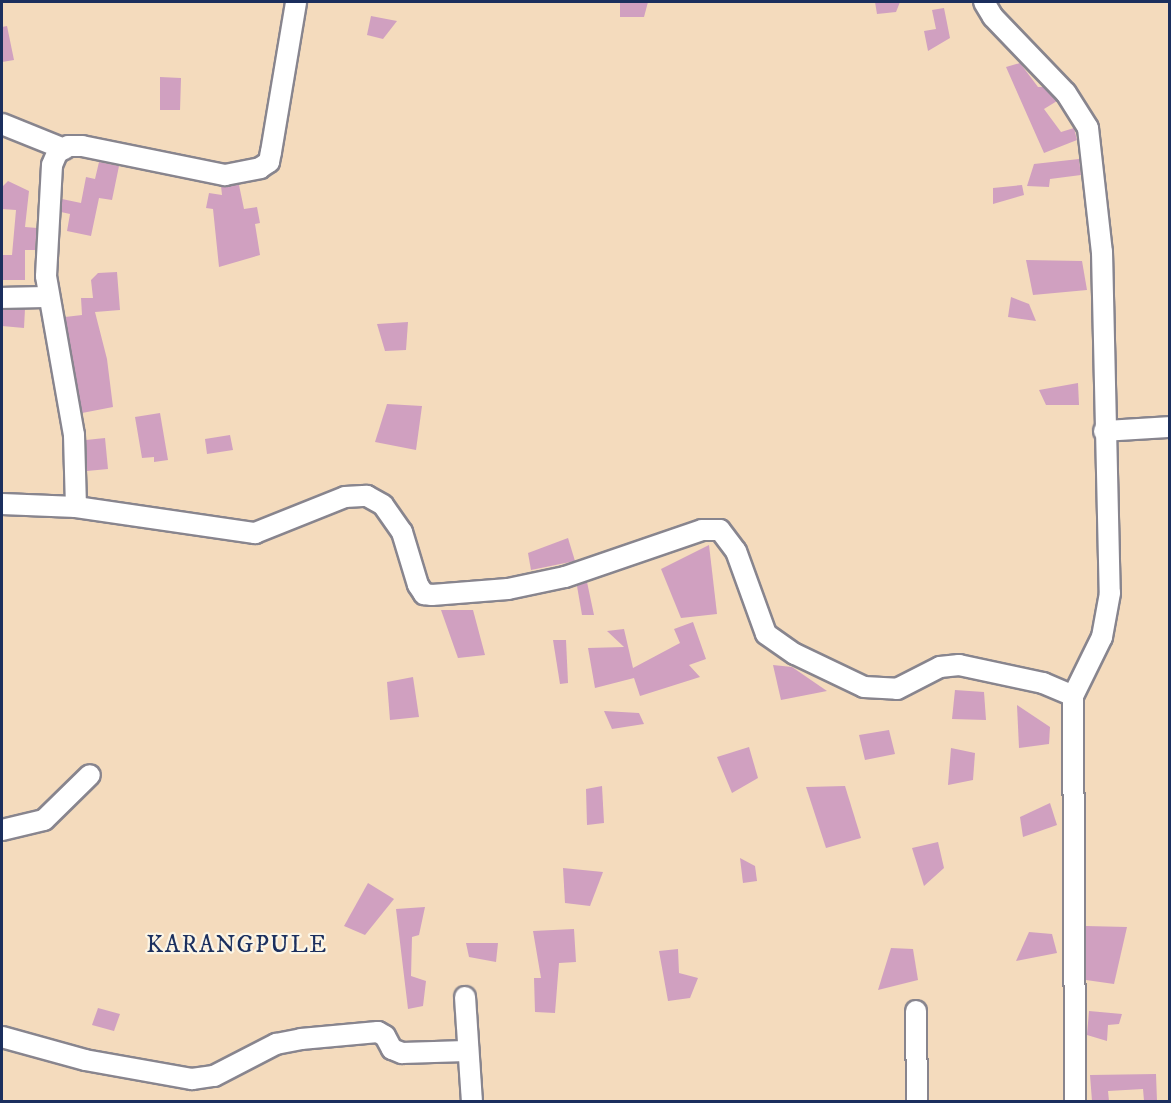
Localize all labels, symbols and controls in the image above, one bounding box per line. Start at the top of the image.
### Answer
district label: KARANGPULE [146,932,328,960]

